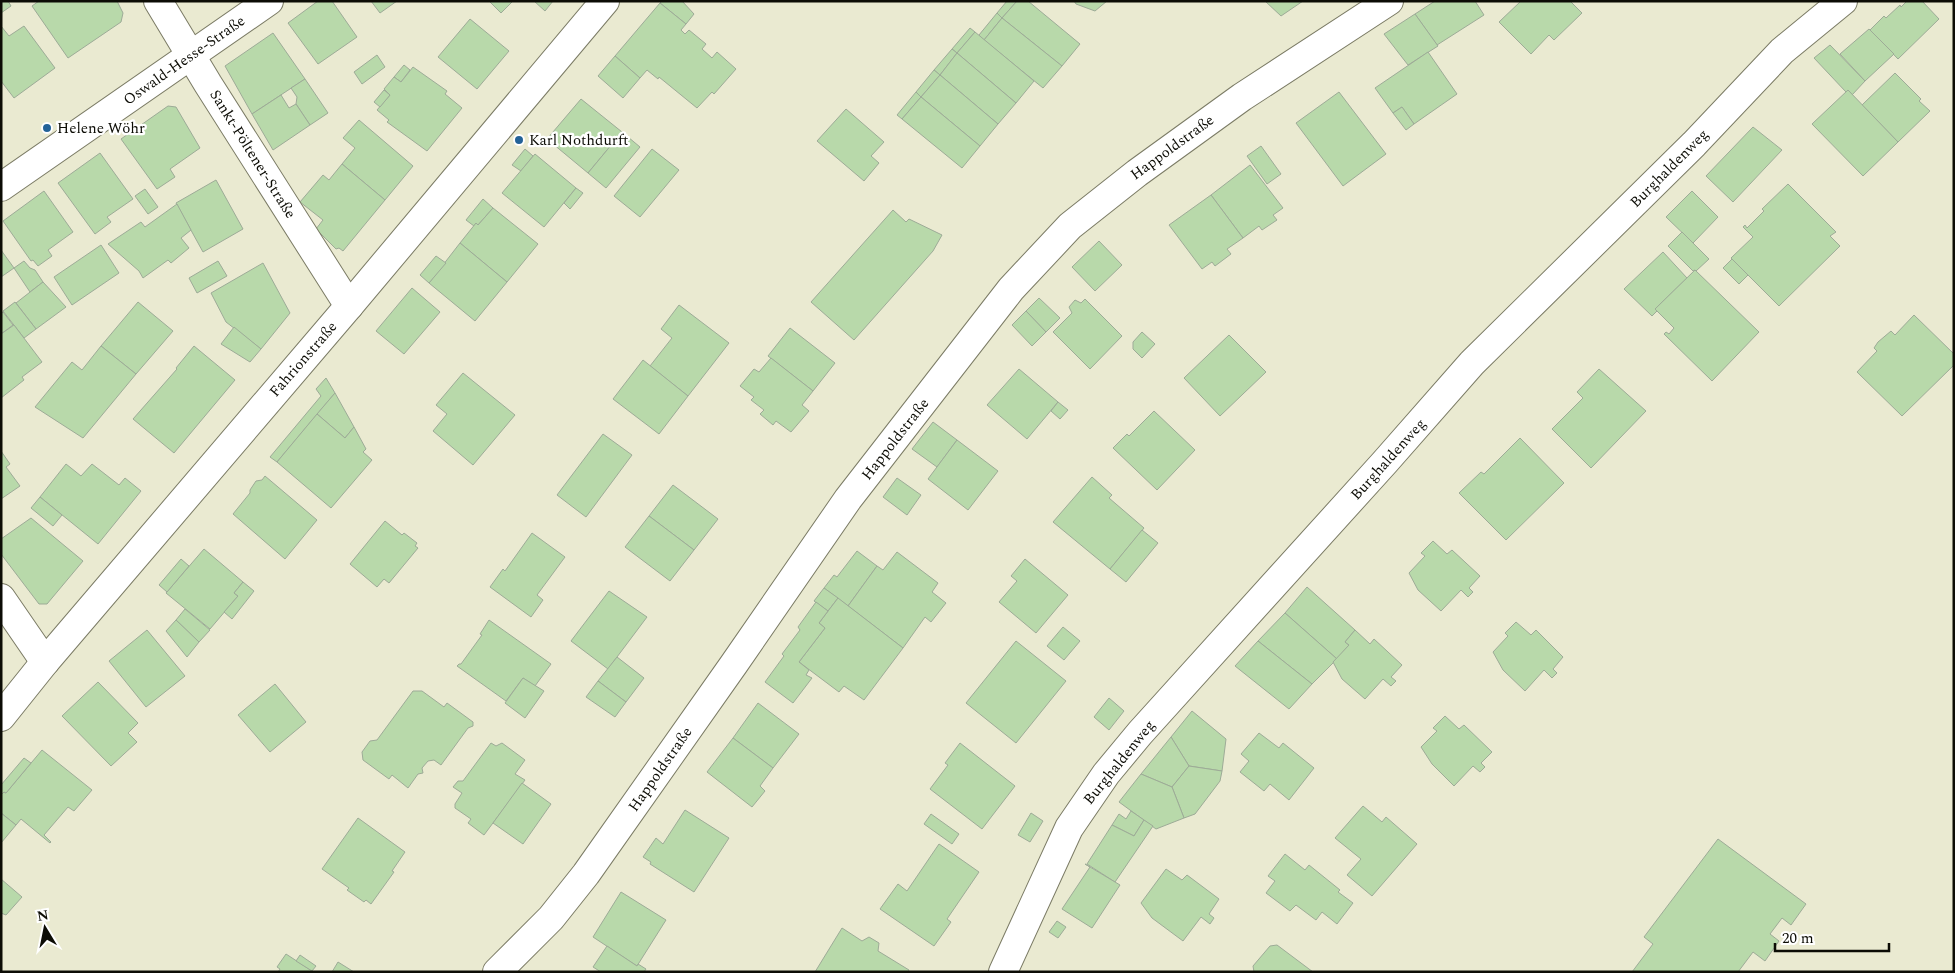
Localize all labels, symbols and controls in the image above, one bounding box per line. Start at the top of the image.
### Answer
street label: Oswald-Hesse-Straße [119,10,250,111]
street label: Sankt-Pöltener-Straße [204,85,302,223]
street label: Happoldstraße [1125,109,1219,186]
place label: Helene Wöhr [57,117,145,140]
marker: Helene Wöhr [41,122,53,134]
street label: Burghaldenweg [1625,124,1714,213]
place label: Karl Nothdurft [529,129,628,152]
marker: Karl Nothdurft [513,134,525,146]
street label: Fahrionstraße [264,316,343,402]
street label: Happoldstraße [856,393,935,485]
street label: Burghaldenweg [1345,413,1432,506]
street label: Burghaldenweg [1078,715,1161,810]
street label: Happoldstraße [623,722,698,816]
north arrow [20,903,70,953]
text: N [35,904,50,927]
scale bar [1775,920,1889,952]
text: 20 m [1782,927,1814,950]

